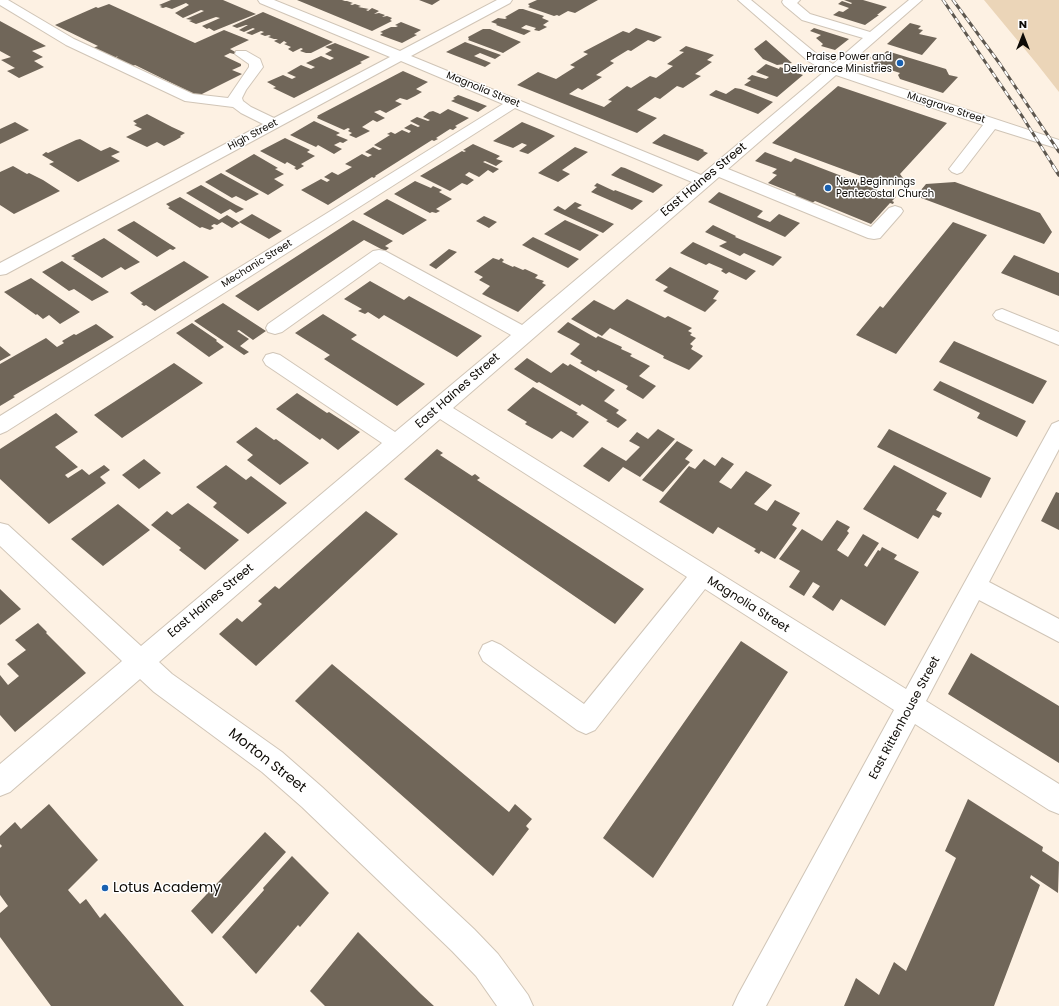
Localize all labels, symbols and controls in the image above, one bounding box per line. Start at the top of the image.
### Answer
north arrow [1003,16,1043,56]
text: N [1019,16,1027,32]
place label: Praise Power and Deliverance Ministries [784,51,892,74]
marker: Praise Power and Deliverance Ministries [895,58,905,68]
street label: Magnolia Street [444,70,522,110]
street label: Musgrave Street [906,90,986,126]
street label: High Street [226,117,280,153]
street label: East Haines Street [658,140,750,220]
place label: New Beginnings Pentecostal Church [836,176,934,200]
marker: New Beginnings Pentecostal Church [823,183,833,193]
street label: Mechanic Street [220,237,294,291]
street label: East Haines Street [413,350,503,432]
street label: East Haines Street [165,561,257,641]
street label: Magnolia Street [704,574,792,636]
street label: East Rittenhouse Street [866,654,944,782]
street label: Morton Street [225,725,309,797]
place label: Lotus Academy [113,880,221,896]
marker: Lotus Academy [100,883,110,893]

